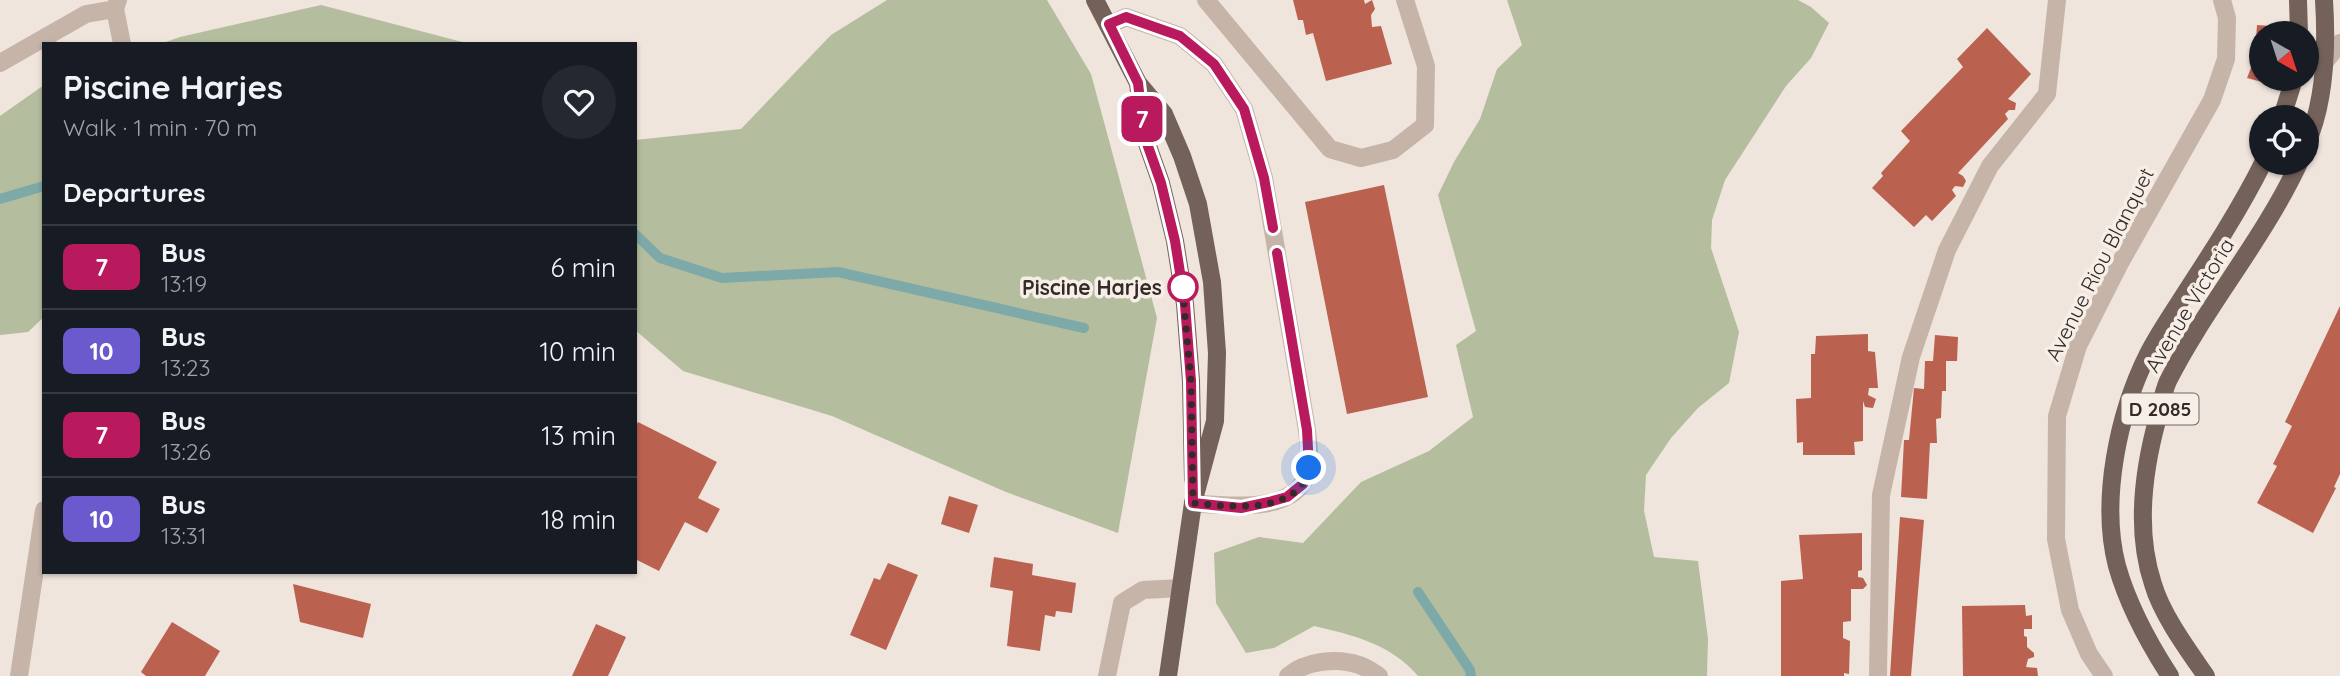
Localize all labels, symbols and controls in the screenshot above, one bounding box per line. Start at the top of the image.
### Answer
north arrow [2249,21,2319,91]
map controls [2249,21,2319,175]
button: heart [542,65,616,139]
text: Piscine Harjes [63,66,283,107]
line badge: 7 [1119,96,1165,142]
text: 7 [1135,104,1149,134]
button: locate [2249,105,2319,175]
text: Walk · 1 min · 70 m [63,113,257,142]
street label: Avenue Riou Blanquet [2039,163,2159,365]
text: Departures [63,176,206,209]
street label: Avenue Victoria [2139,233,2239,377]
text: Bus [161,236,206,269]
text: 6 min [551,251,616,284]
text: 7 [95,252,108,282]
text: 13:19 [161,269,207,298]
marker: Piscine Harjes [1168,272,1198,302]
place label: Piscine Harjes [1022,274,1162,300]
text: Bus [161,320,206,353]
text: 10 min [540,335,616,368]
text: 10 [89,336,114,366]
text: 13:23 [161,353,211,382]
road number: D 2085 [2122,394,2198,424]
text: Bus [161,404,206,437]
text: 13 min [541,419,616,452]
text: 7 [95,420,108,450]
text: 13:26 [161,437,211,466]
your location [1291,450,1326,485]
text: Bus [161,488,206,521]
text: 18 min [541,503,616,536]
text: 10 [89,504,114,534]
text: 13:31 [161,521,206,550]

